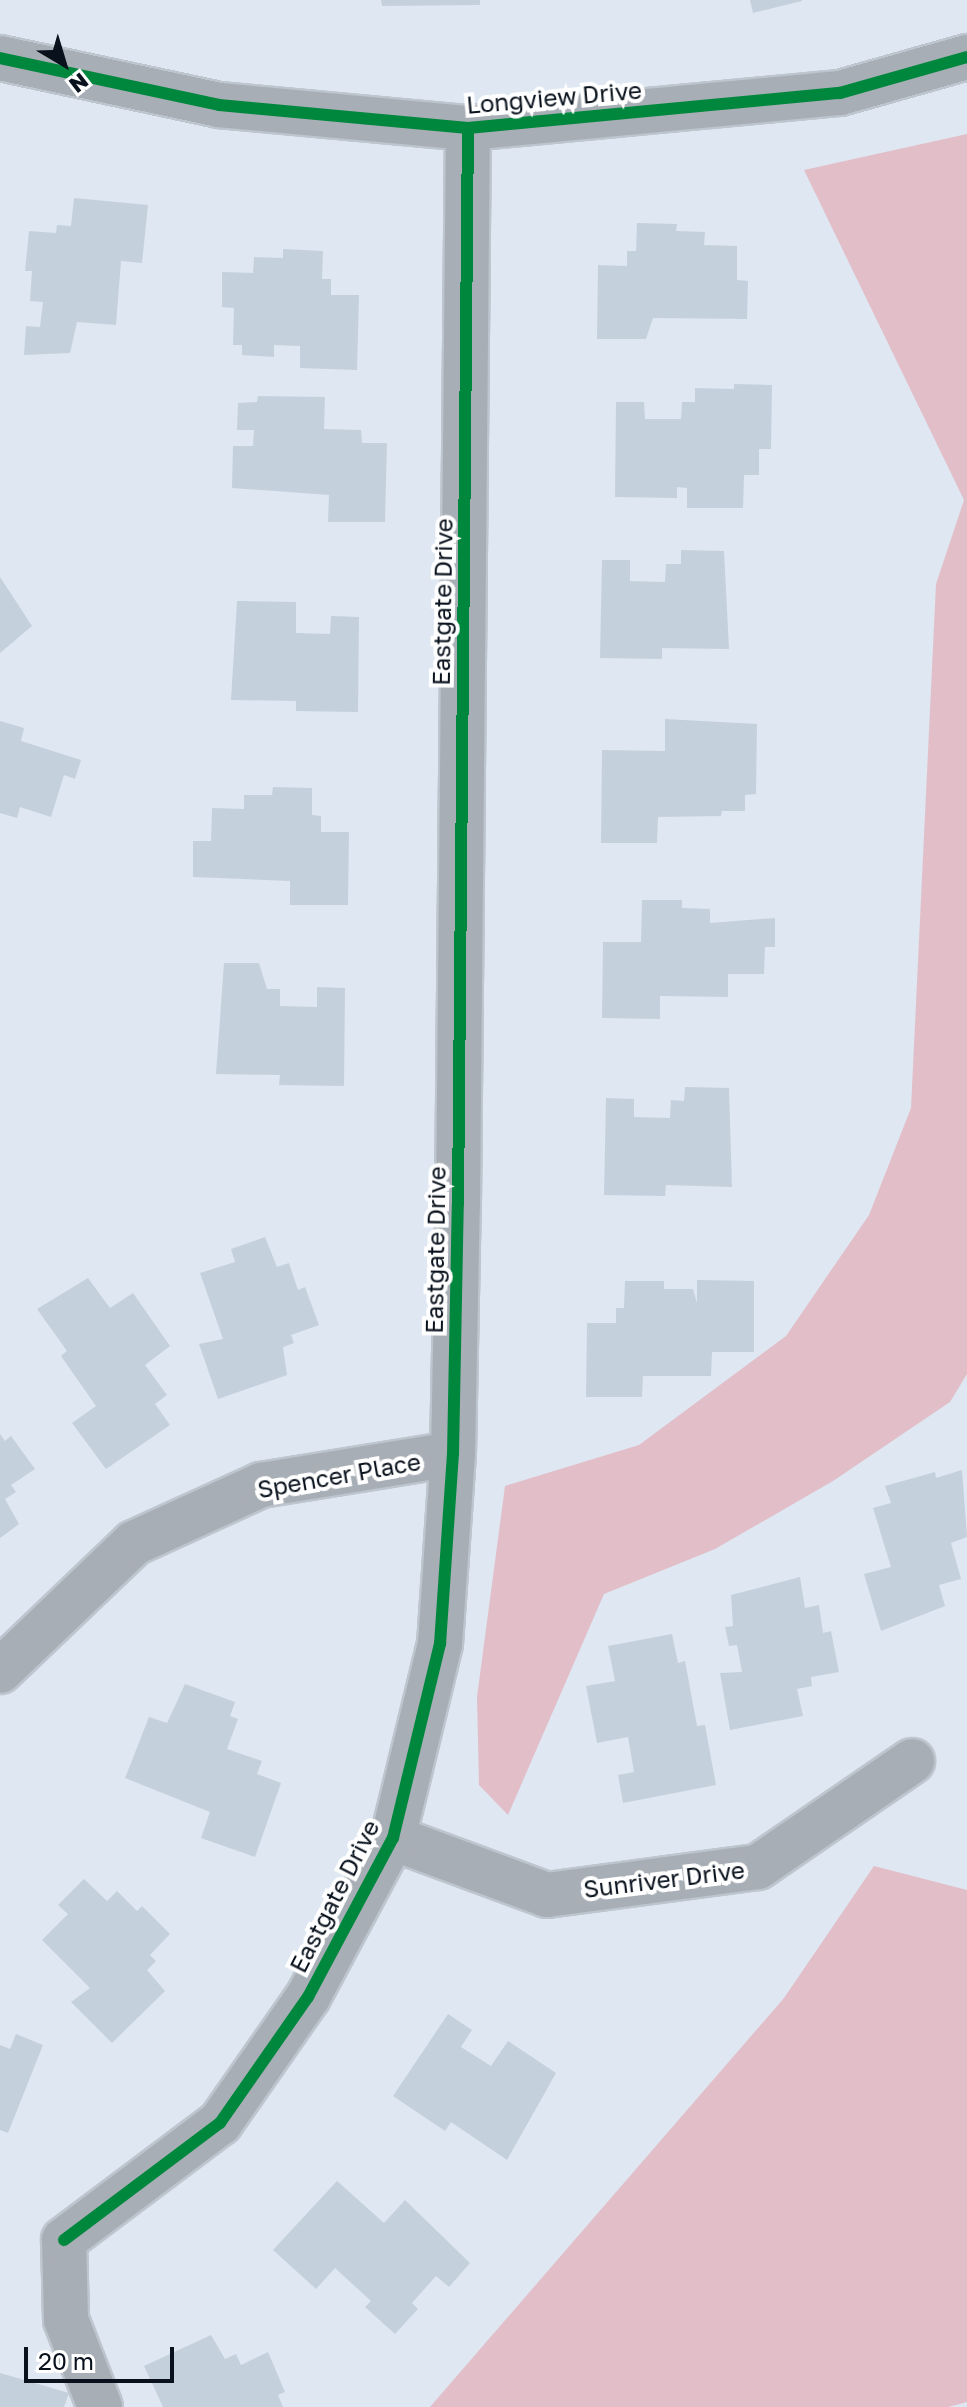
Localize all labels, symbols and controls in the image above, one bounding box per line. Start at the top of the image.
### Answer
north arrow [24,24,104,104]
text: N [64,68,94,99]
street label: Longview Drive [465,75,643,119]
street label: Eastgate Drive [426,518,458,686]
street label: Eastgate Drive [419,1166,451,1334]
street label: Spencer Place [255,1446,423,1504]
street label: Eastgate Drive [283,1815,385,1977]
street label: Sunriver Drive [582,1855,746,1903]
scale bar [28,2331,178,2381]
text: 20 m [38,2346,94,2375]

